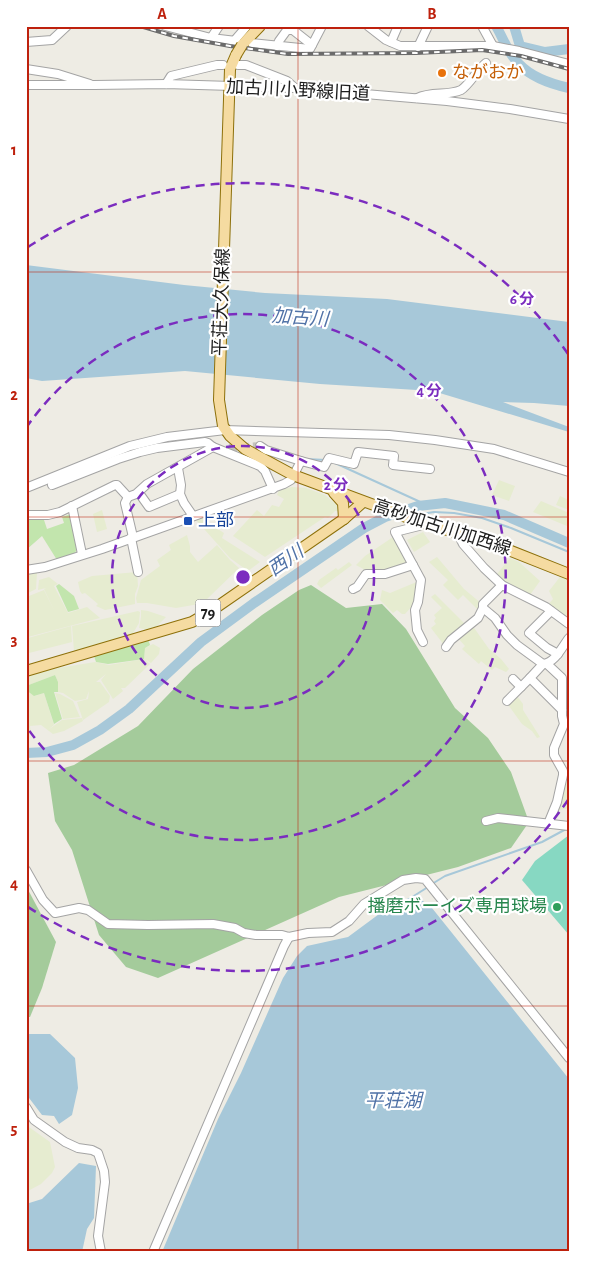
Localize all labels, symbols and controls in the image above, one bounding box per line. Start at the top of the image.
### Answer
text: A [157,6,167,22]
text: B [427,6,437,22]
place label: ながおか [452,62,524,82]
marker: ながおか [436,67,448,79]
street label: 加古川小野線旧道 [226,76,370,104]
text: 1 [11,142,17,158]
street label: 平荘大久保線 [209,248,233,356]
text: 6 分 [510,291,534,307]
water label: 加古川 [271,306,331,330]
text: 4 分 [417,383,441,399]
text: 2 [10,387,18,403]
text: 2 分 [324,477,348,493]
street label: 高砂加古川加西線 [371,495,514,559]
place label: 上部 [198,511,234,530]
marker: 上部 [182,515,194,527]
water label: 西川 [265,541,309,580]
centre of rings [234,568,252,586]
road number: 79 [196,600,220,626]
text: 3 [11,632,18,648]
text: 4 [10,876,18,892]
place label: 播磨ボーイズ専用球場 [368,896,547,916]
marker: 播磨ボーイズ専用球場 [551,901,563,913]
water label: 平荘湖 [364,1091,424,1111]
text: 5 [11,1121,18,1137]

